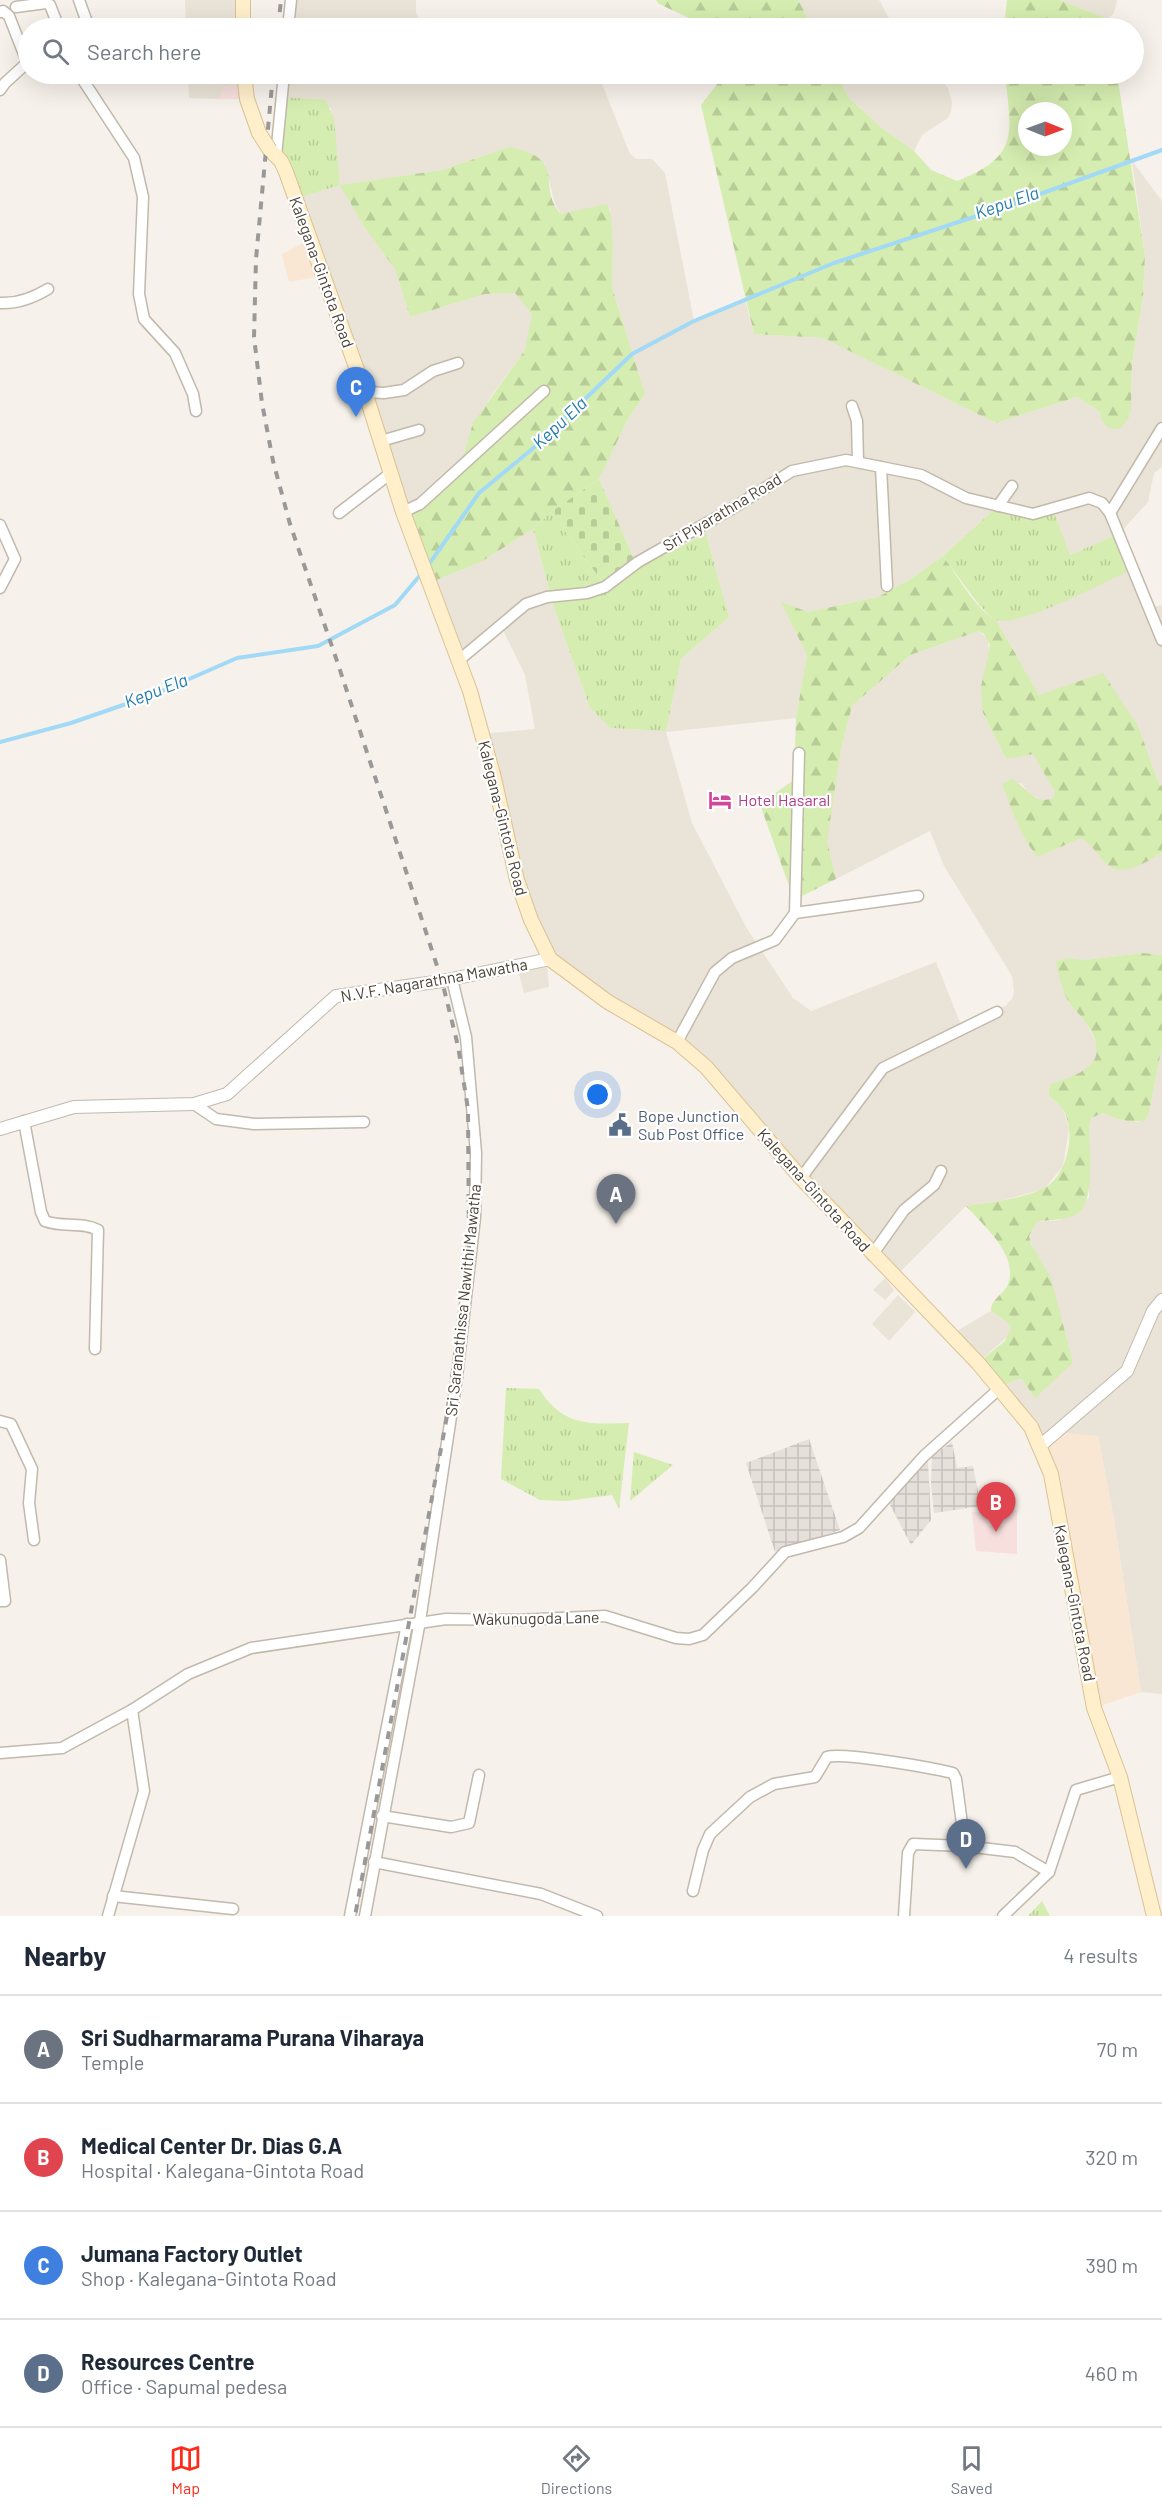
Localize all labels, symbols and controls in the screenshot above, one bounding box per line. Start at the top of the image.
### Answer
search box [18,18,1144,84]
icon: search [39,35,72,68]
text: Search here [87,38,201,64]
north arrow [1018,102,1072,156]
water label: Kepu Ela [972,181,1042,223]
street label: Kalegana-Gintota Road [286,194,359,350]
pin: C [336,368,376,417]
water label: Kepu Ela [528,392,591,453]
street label: Sri Piyarathna Road [659,469,785,555]
water label: Kepu Ela [121,668,191,712]
street label: Kalegana-Gintota Road [475,738,532,897]
hotel icon: Hotel Hasaral [707,787,733,813]
place label: Hotel Hasaral [738,790,830,809]
street label: N.V.F. Nagarathna Mawatha [339,954,529,1005]
your location [583,1080,612,1109]
place label: Bope Junction Sub Post Office [638,1106,744,1143]
public building icon: Bope Junction Sub Post Office [607,1112,633,1138]
street label: Kalegana-Gintota Road [754,1124,875,1255]
pin: A [596,1174,636,1224]
street label: Sri Saranathissa Nawithi Mawatha [441,1183,484,1417]
pin: B [976,1482,1016,1532]
street label: Kalegana-Gintota Road [1051,1523,1100,1683]
street label: Wakunugoda Lane [472,1607,600,1628]
pin: D [946,1820,986,1869]
text: Nearby [24,1940,106,1971]
text: 4 results [1063,1943,1138,1967]
text: Sri Sudharmarama Purana Viharaya [81,2024,424,2050]
text: A [37,2037,50,2061]
text: 70 m [1097,2037,1138,2061]
text: Temple [81,2050,144,2074]
text: Medical Center Dr. Dias G.A [81,2132,342,2158]
text: B [37,2145,50,2169]
text: 320 m [1085,2145,1138,2169]
text: Hospital · Kalegana-Gintota Road [81,2158,364,2182]
text: Jumana Factory Outlet [81,2240,303,2266]
text: C [37,2253,50,2277]
text: 390 m [1085,2253,1138,2277]
text: Shop · Kalegana-Gintota Road [81,2266,337,2290]
text: Resources Centre [81,2348,255,2374]
text: D [37,2361,50,2385]
text: 460 m [1085,2361,1138,2385]
text: Office · Sapumal pedesa [81,2374,287,2398]
tab: Map [169,2442,202,2497]
tab: Directions [541,2442,612,2497]
tab: Saved [951,2442,993,2497]

